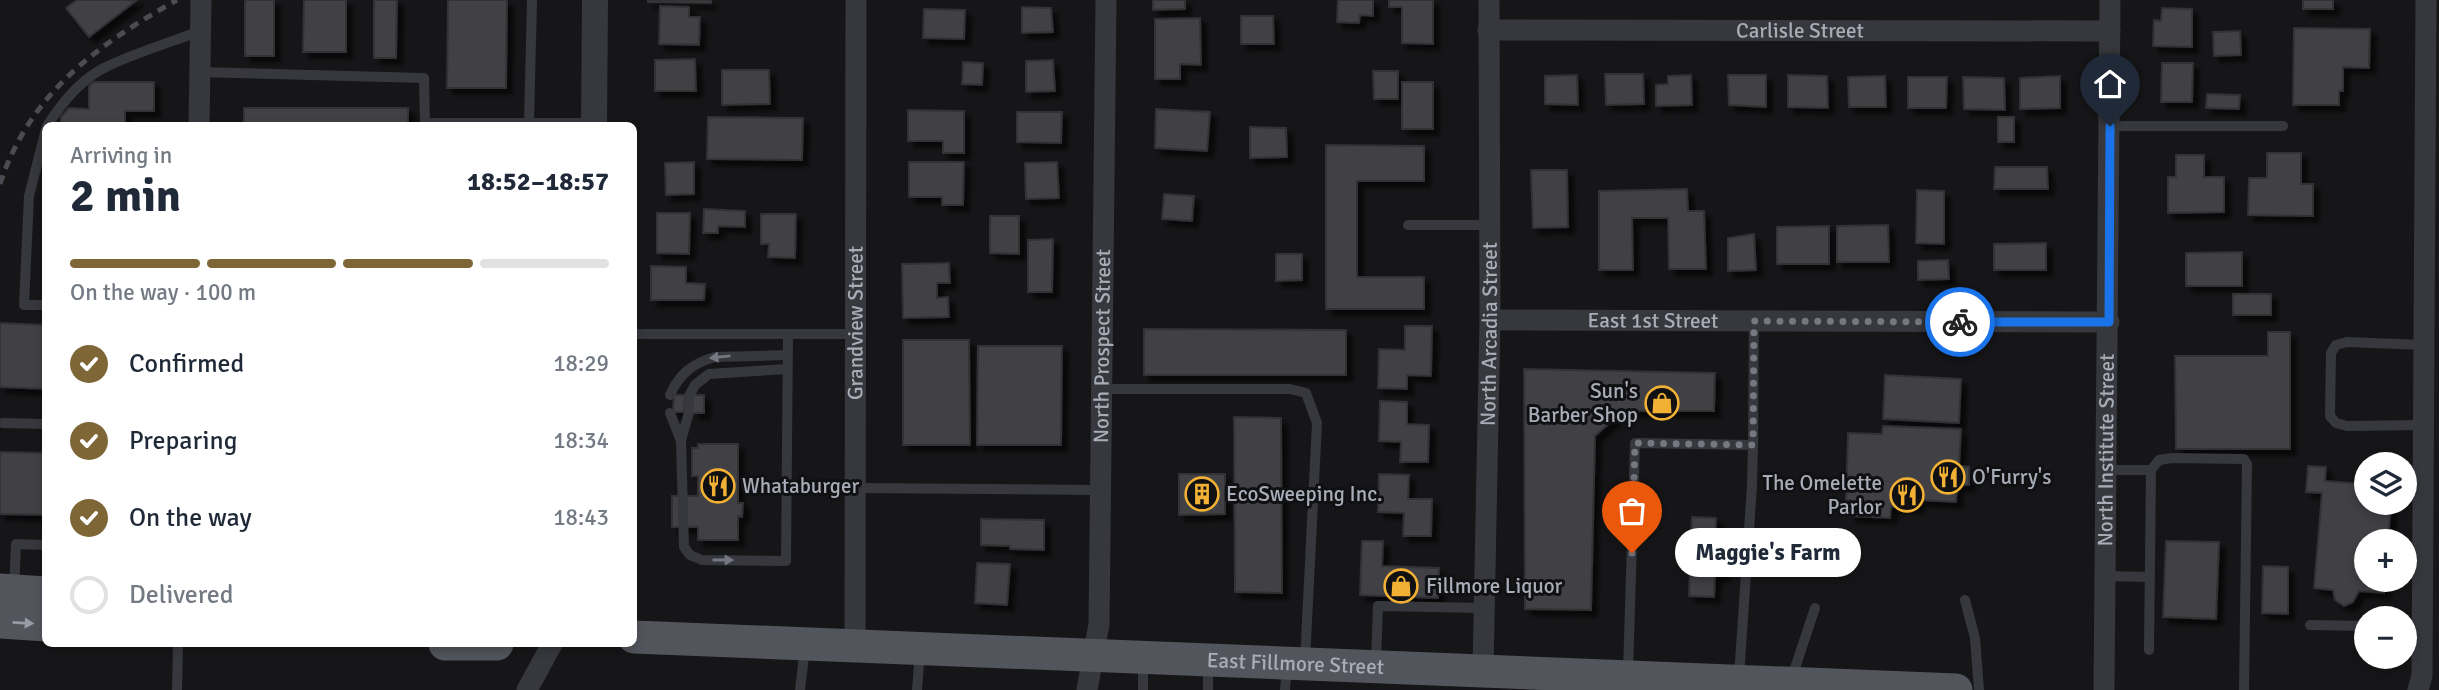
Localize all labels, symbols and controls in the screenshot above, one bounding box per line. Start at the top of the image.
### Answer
street label: Carlisle Street [1736,17,1864,44]
pin [2080,54,2140,126]
icon: home [2091,65,2129,103]
text: Arriving in [70,141,172,170]
text: 18:52–18:57 [467,166,609,198]
text: 2 min [70,168,181,224]
street label: North Arcadia Street [1475,242,1503,426]
street label: Grandview Street [842,246,869,400]
street label: North Prospect Street [1088,249,1116,443]
text: On the way · 100 m [70,278,256,307]
courier [1925,287,1995,357]
icon: bike [1941,303,1979,341]
street label: East 1st Street [1588,307,1718,334]
icon: check [70,345,108,383]
text: Confirmed [129,348,244,380]
text: 18:29 [553,349,609,378]
one-way arrow [709,352,731,363]
street label: North Institute Street [2092,354,2120,546]
place label: Sun's Barber Shop [1528,378,1638,428]
shop icon: Sun's Barber Shop [1643,384,1681,422]
icon: check [70,422,108,460]
text: Preparing [129,425,237,457]
text: 18:34 [553,426,609,455]
map controls [2354,452,2417,669]
button: layers [2354,452,2417,515]
restaurant icon: O'Furry's [1929,458,1967,496]
place label: O'Furry's [1972,464,2051,490]
restaurant icon: Whataburger [699,467,737,505]
place label: The Omelette Parlor [1763,470,1882,520]
place label: Whataburger [742,473,859,499]
building icon: EcoSweeping Inc. [1183,475,1221,513]
restaurant icon: The Omelette Parlor [1888,476,1926,514]
place label: EcoSweeping Inc. [1226,481,1383,507]
pin [1602,481,1662,553]
icon: bag [1613,492,1651,530]
icon: check [70,499,108,537]
text: On the way [129,502,252,534]
text: 18:43 [553,503,609,532]
callout: Maggie's Farm [1674,528,1859,578]
button: + [2354,529,2417,592]
text: Maggie's Farm [1695,538,1841,567]
one-way arrow [712,554,734,566]
shop icon: Fillmore Liquor [1382,567,1420,605]
place label: Fillmore Liquor [1426,573,1563,599]
text: Delivered [129,579,234,611]
button: − [2354,606,2417,669]
one-way arrow [12,618,34,629]
street label: East Fillmore Street [1206,647,1385,680]

